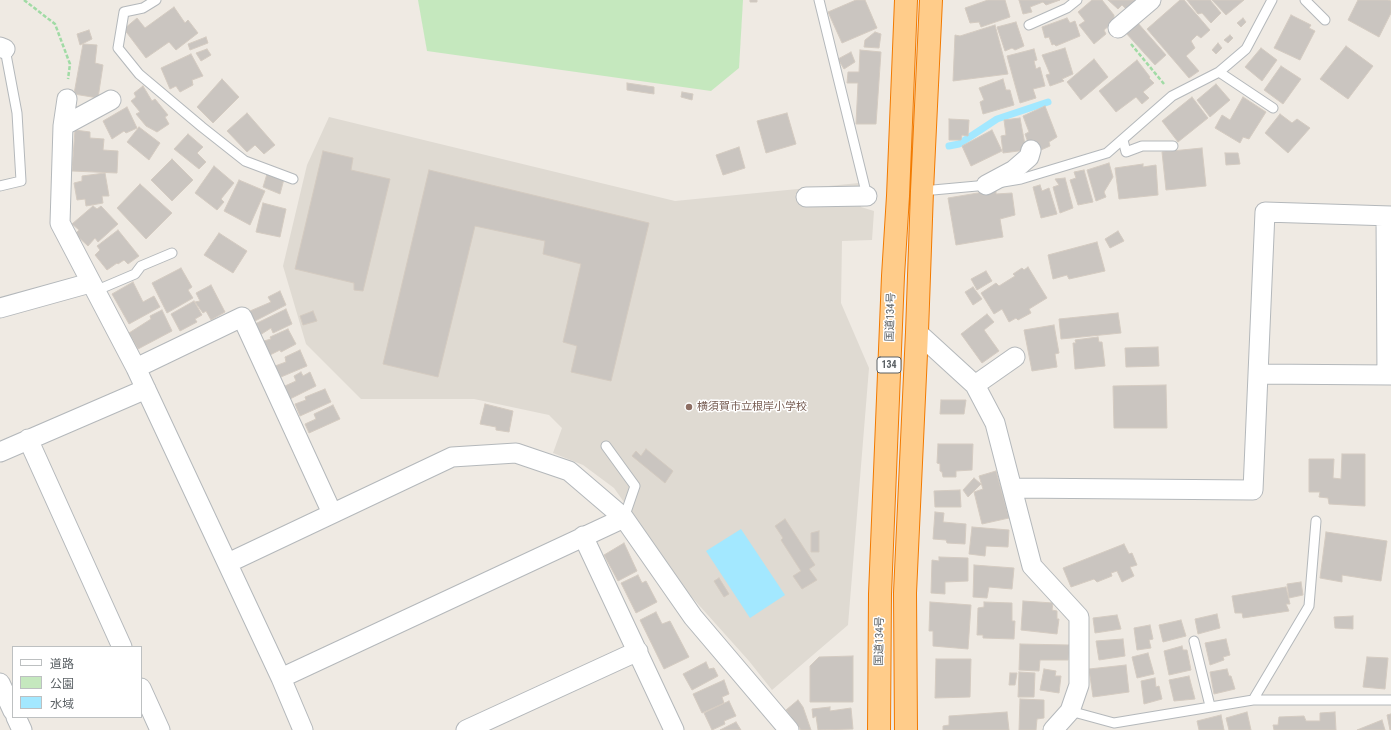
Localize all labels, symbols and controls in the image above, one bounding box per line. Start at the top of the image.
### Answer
street label: 国道134号 [884,292,898,342]
road number: 134 [877,357,901,373]
place label: 横須賀市立根岸小学校 [697,400,807,414]
marker: 横須賀市立根岸小学校 [684,402,694,412]
street label: 国道134号 [873,616,887,666]
legend [12,646,142,718]
text: 道路 [50,657,74,671]
text: 公園 [50,677,74,691]
text: 水域 [50,697,74,711]

